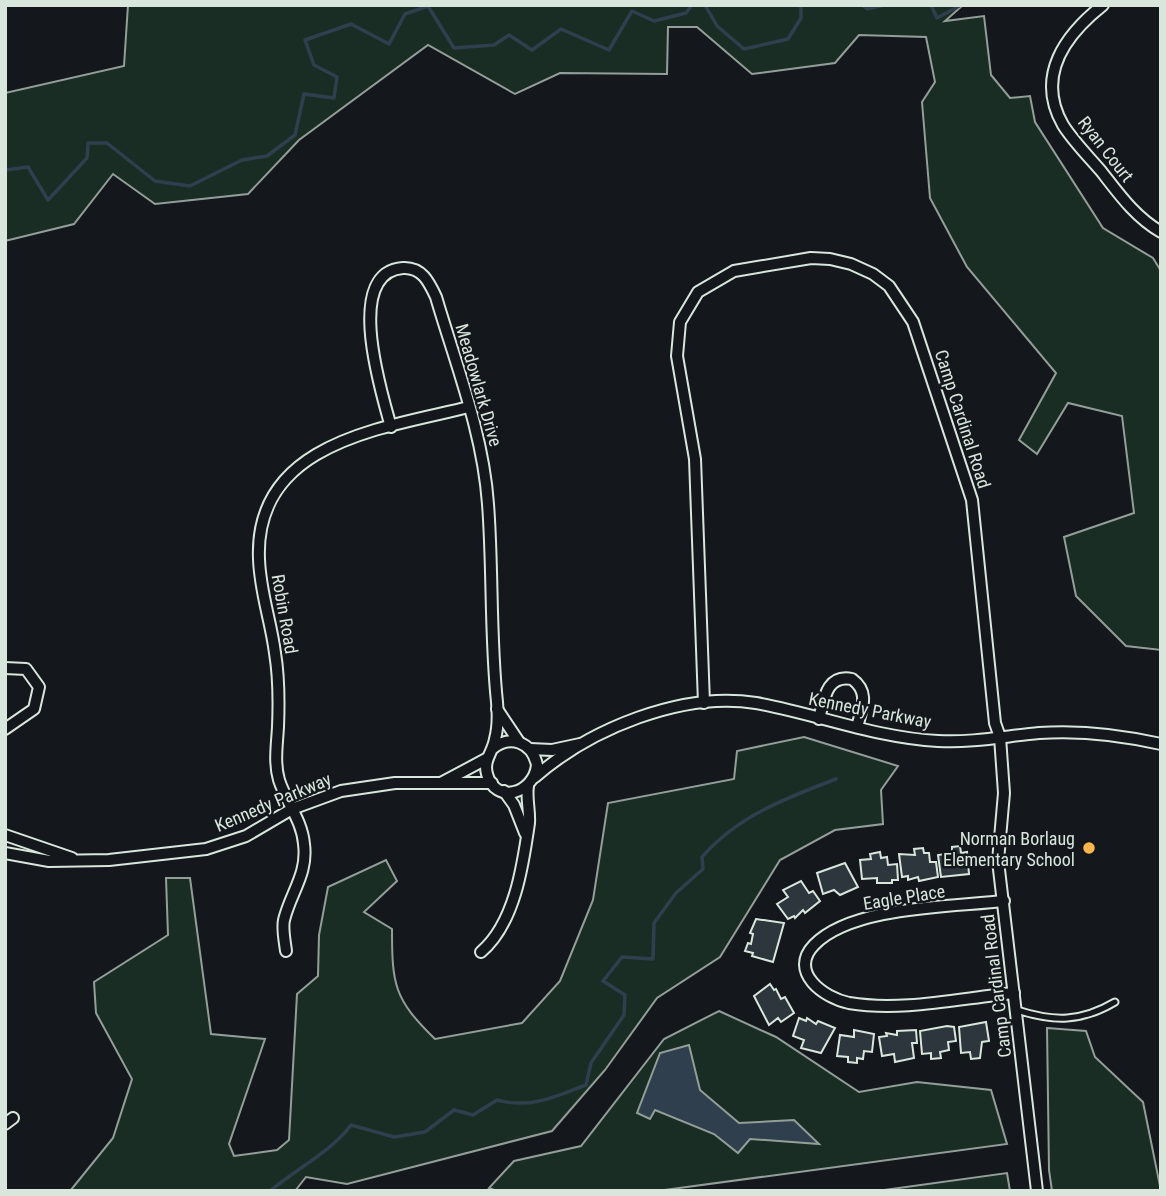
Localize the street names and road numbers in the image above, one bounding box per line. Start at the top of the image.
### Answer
street label: Ryan Court [1074,112,1138,186]
street label: Meadowlark Drive [451,321,507,449]
street label: Camp Cardinal Road [931,347,995,491]
street label: Robin Road [268,572,302,656]
street label: Kennedy Parkway [807,688,933,732]
street label: Kennedy Parkway [212,768,335,836]
street label: Eagle Place [862,880,946,914]
street label: Camp Cardinal Road [977,913,1015,1059]

